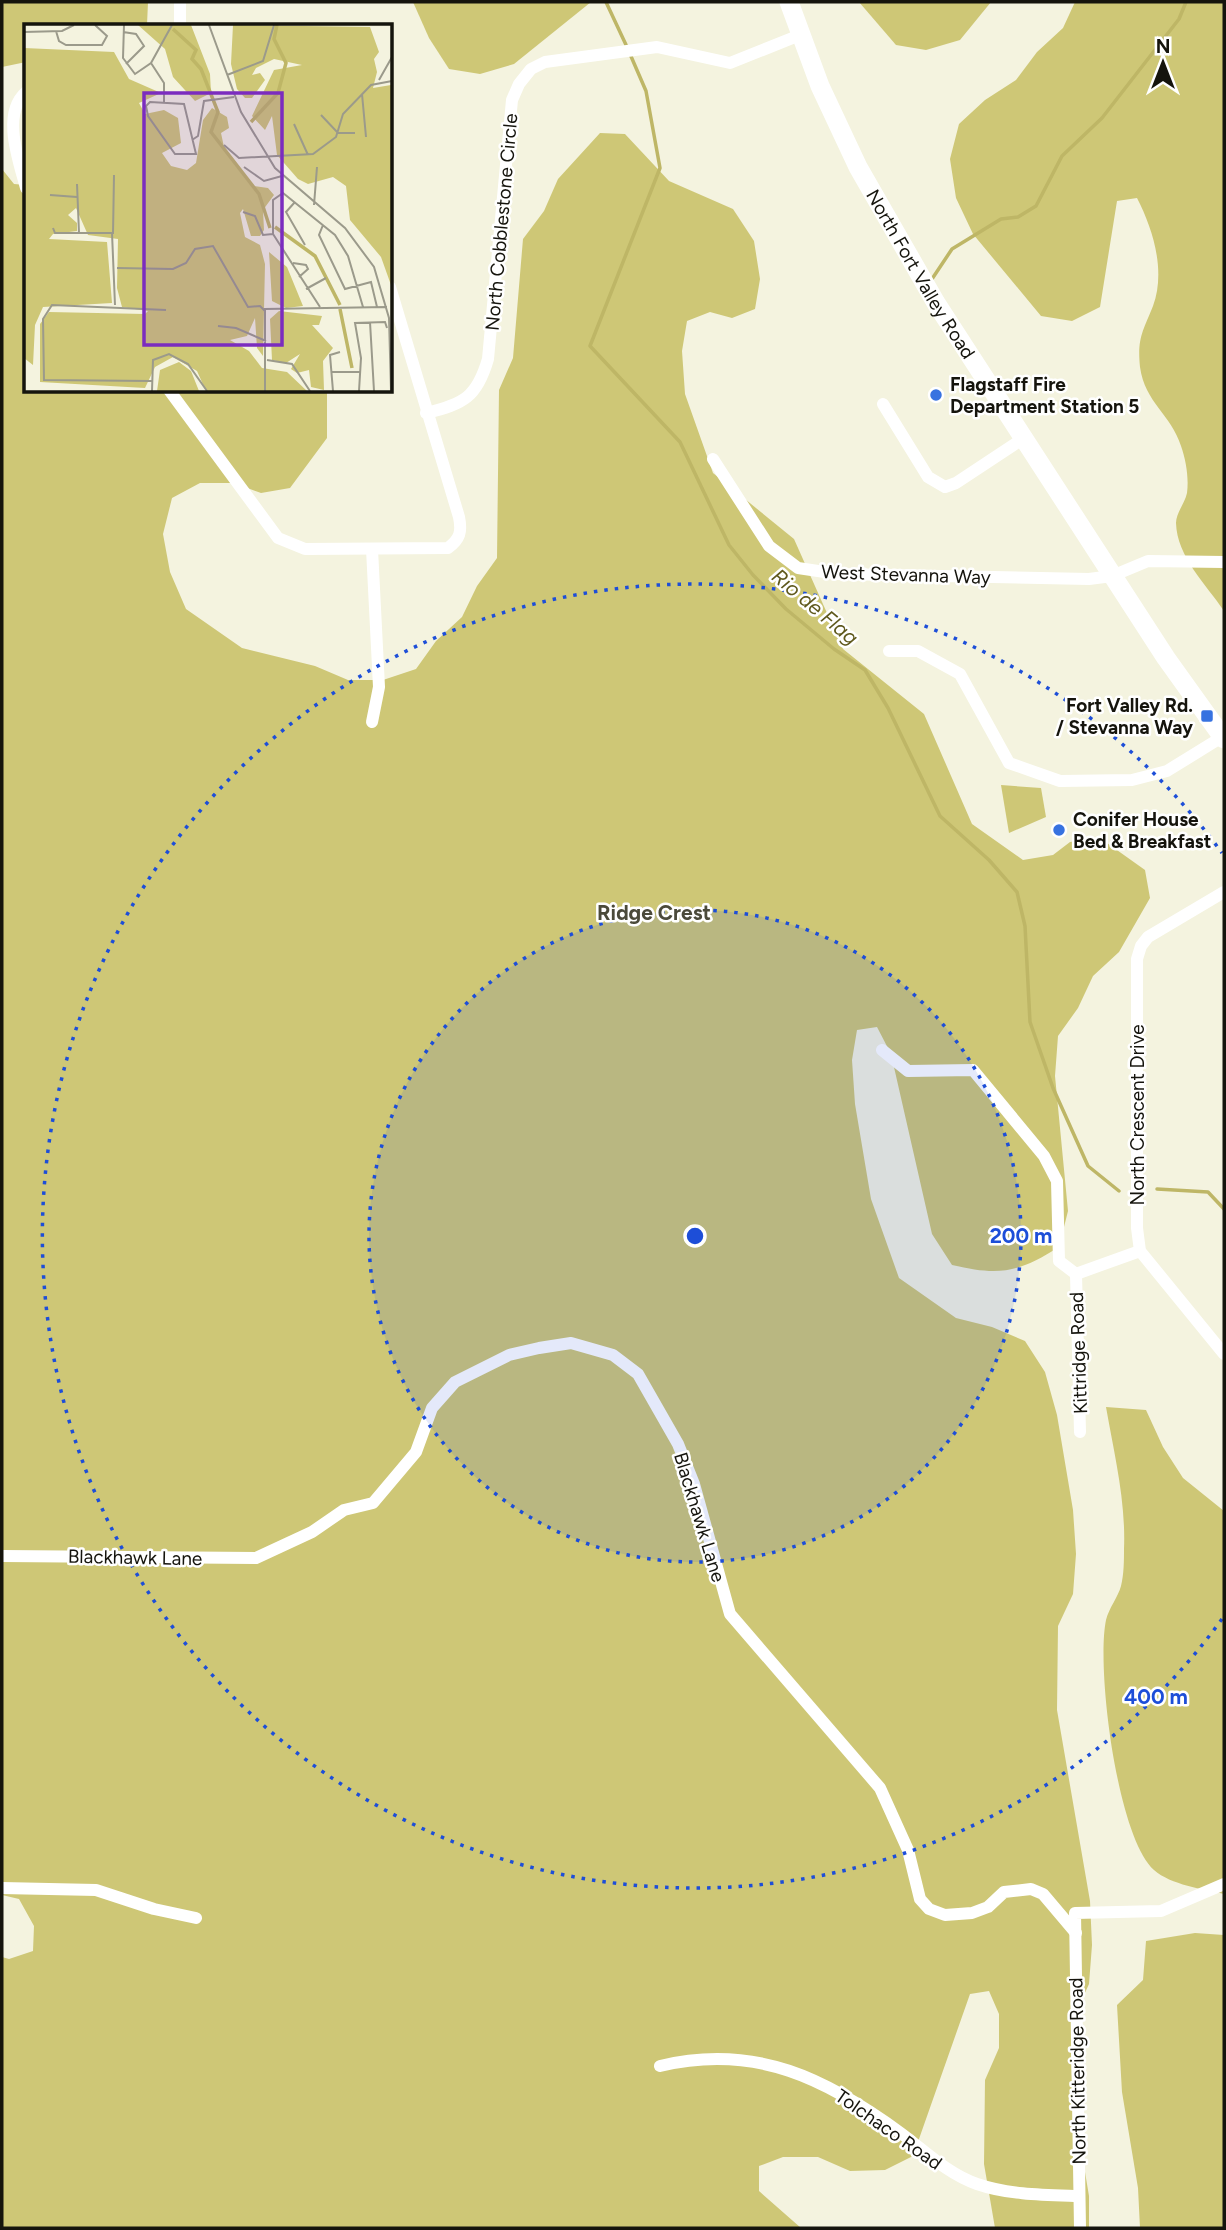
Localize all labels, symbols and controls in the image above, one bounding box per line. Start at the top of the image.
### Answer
inset map [24,24,392,392]
north arrow [1128,28,1198,98]
text: N [1156,35,1170,58]
street label: North Cobblestone Circle [481,112,522,332]
street label: North Fort Valley Road [861,185,980,363]
place label: Flagstaff Fire Department Station 5 [950,373,1139,418]
marker: Flagstaff Fire Department Station 5 [928,387,944,403]
street label: West Stevanna Way [821,560,991,589]
water label: Rio de Flag [767,563,864,650]
place label: Fort Valley Rd. / Stevanna Way [1056,694,1193,739]
marker: Fort Valley Rd. / Stevanna Way [1199,708,1215,724]
place label: Conifer House Bed & Breakfast [1073,808,1212,853]
marker: Conifer House Bed & Breakfast [1051,822,1067,838]
district label: Ridge Crest [597,900,711,925]
street label: North Crescent Drive [1126,1024,1149,1206]
text: 200 m [990,1223,1052,1248]
centre of rings [683,1224,707,1248]
street label: Kittridge Road [1065,1291,1092,1414]
street label: Blackhawk Lane [669,1449,730,1585]
street label: Blackhawk Lane [68,1545,202,1570]
text: 400 m [1124,1684,1188,1709]
street label: North Kitteridge Road [1064,1977,1091,2165]
street label: Tolchaco Road [831,2084,946,2175]

